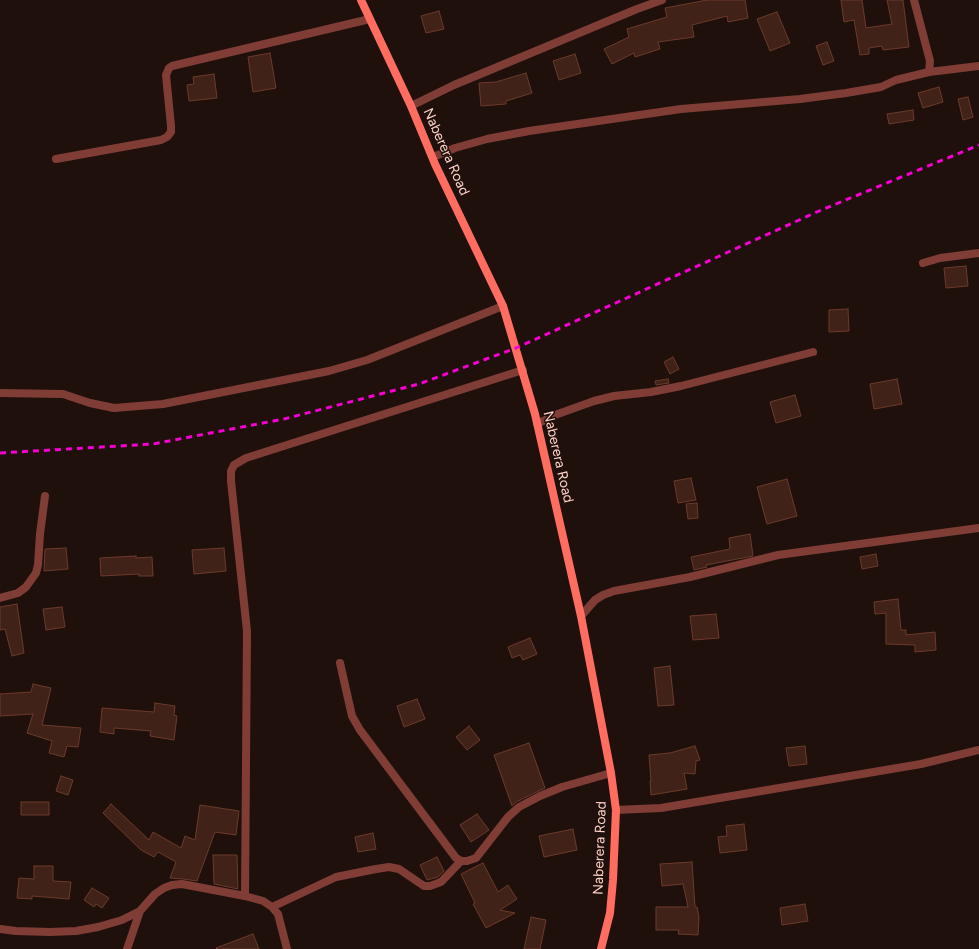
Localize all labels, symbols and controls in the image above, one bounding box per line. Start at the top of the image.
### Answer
street label: Naberera Road [419,106,473,198]
street label: Naberera Road [539,409,577,505]
street label: Naberera Road [590,801,610,895]

